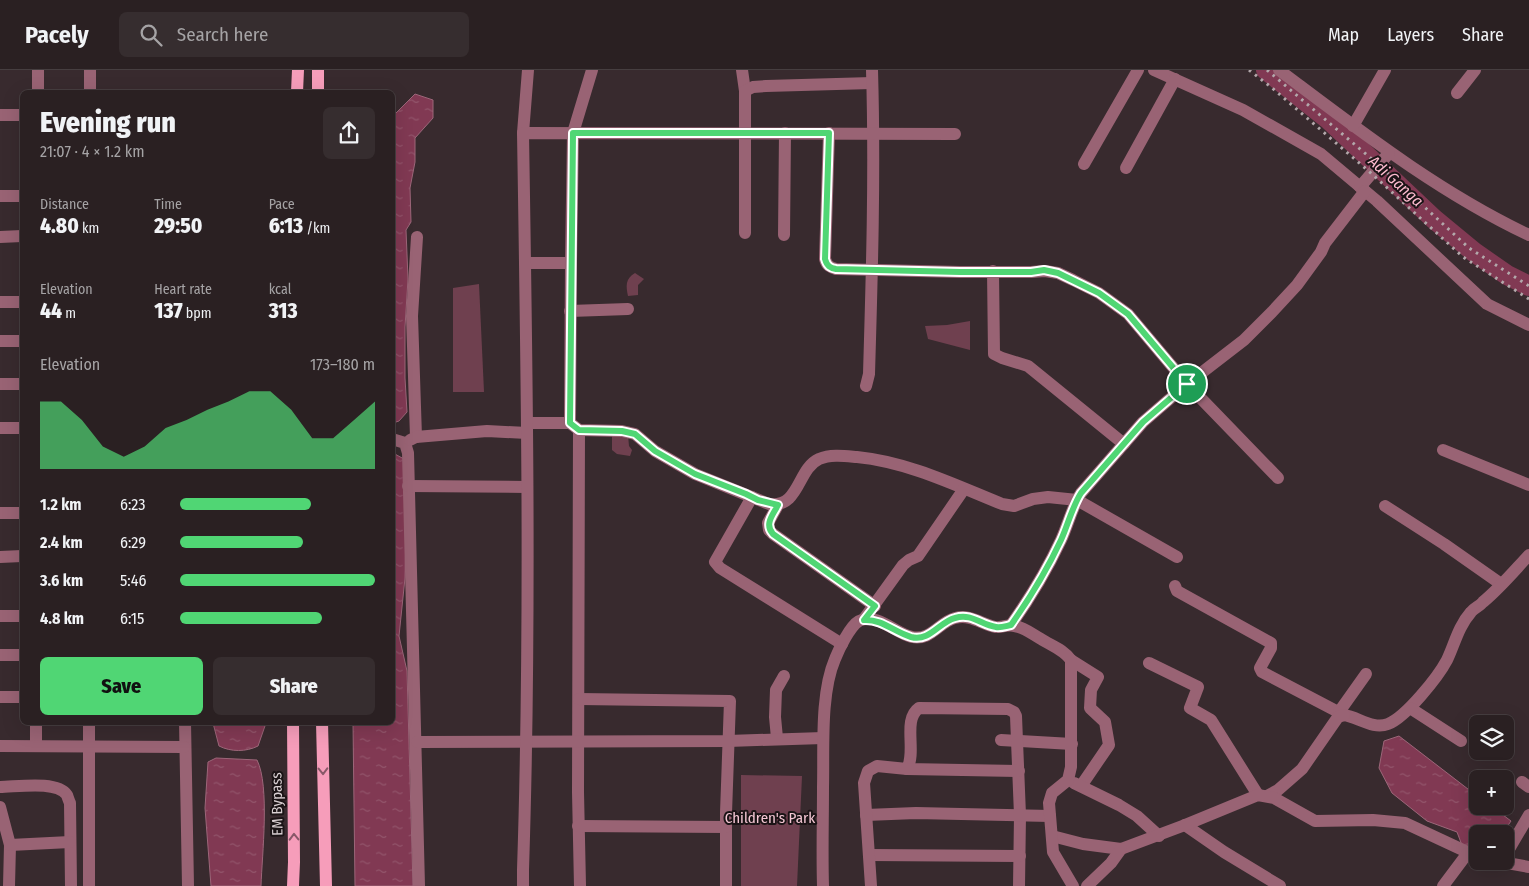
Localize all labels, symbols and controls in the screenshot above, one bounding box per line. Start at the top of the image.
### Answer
search box [119,12,469,57]
text: Pacely [25,21,89,49]
icon: search [137,21,165,49]
text: Search here [177,23,268,46]
text: Map [1328,24,1359,46]
text: Layers [1387,24,1434,46]
text: Share [1462,24,1504,46]
text: Evening run [40,106,176,139]
button: share [323,107,375,159]
text: 21:07 · 4 × 1.2 km [40,142,145,161]
water label: Adi Ganga [1364,151,1427,210]
text: Distance [40,196,89,213]
text: Time [154,196,182,213]
text: Pace [269,196,295,213]
text: 4.80 [40,213,79,239]
text: 29:50 [154,213,202,239]
text: 6:13 [269,213,303,239]
text: km [79,220,99,237]
text: /km [303,220,330,237]
text: Elevation [40,281,93,298]
text: Heart rate [154,281,212,298]
text: kcal [269,281,291,298]
text: 44 [40,298,62,324]
text: 137 [154,298,183,324]
text: 313 [269,298,298,324]
text: m [62,305,76,322]
text: bpm [183,305,211,322]
text: Elevation [40,355,100,374]
text: 173–180 m [310,355,375,374]
pin [1166,363,1208,405]
icon: arrive [1173,370,1201,398]
text: 1.2 km [40,495,82,514]
text: 6:23 [120,495,146,514]
text: 2.4 km [40,533,83,552]
text: 6:29 [120,533,146,552]
text: 3.6 km [40,571,83,590]
text: 5:46 [120,571,146,590]
text: 4.8 km [40,609,84,628]
text: 6:15 [120,609,144,628]
button: Save [40,657,203,715]
button: Share [213,657,375,715]
map controls [1469,715,1514,870]
button: layers [1469,715,1514,760]
one-way arrow [318,767,329,775]
button: + [1469,770,1514,815]
street label: EM Bypass [267,772,287,836]
park label: Children's Park [725,809,815,827]
button: − [1469,825,1514,870]
one-way arrow [289,833,299,841]

